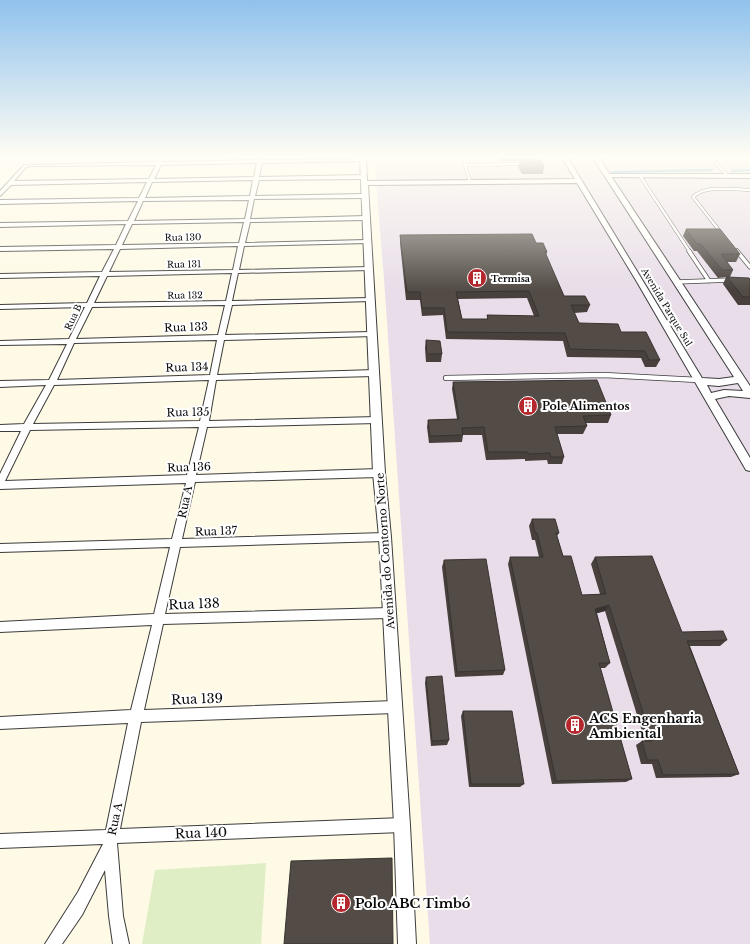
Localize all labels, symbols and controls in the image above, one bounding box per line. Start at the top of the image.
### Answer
street label: Rua 130 [165,231,201,243]
street label: Rua 131 [167,258,201,270]
street label: Avenida Parque Sul [639,265,695,348]
building icon: Termisa [466,267,488,289]
place label: Termisa [491,273,531,284]
street label: Rua 132 [167,289,203,301]
street label: Rua B [62,302,84,332]
street label: Rua 133 [164,319,208,335]
street label: Rua 134 [165,359,209,375]
building icon: Pole Alimentos [517,395,539,417]
place label: Pole Alimentos [542,399,630,413]
street label: Rua 135 [166,405,210,419]
street label: Rua 136 [167,459,211,475]
street label: Avenida do Contorno Norte [373,472,398,631]
street label: Rua A [175,484,195,520]
street label: Rua 137 [195,523,238,539]
street label: Rua 138 [168,595,220,613]
street label: Rua 139 [171,690,223,708]
place label: ACS Engenharia Ambiental [588,710,702,742]
building icon: ACS Engenharia Ambiental [564,714,586,736]
street label: Rua A [105,801,125,837]
street label: Rua 140 [175,824,227,842]
building icon: Polo ABC Timbó [330,892,352,914]
place label: Polo ABC Timbó [355,895,471,912]

